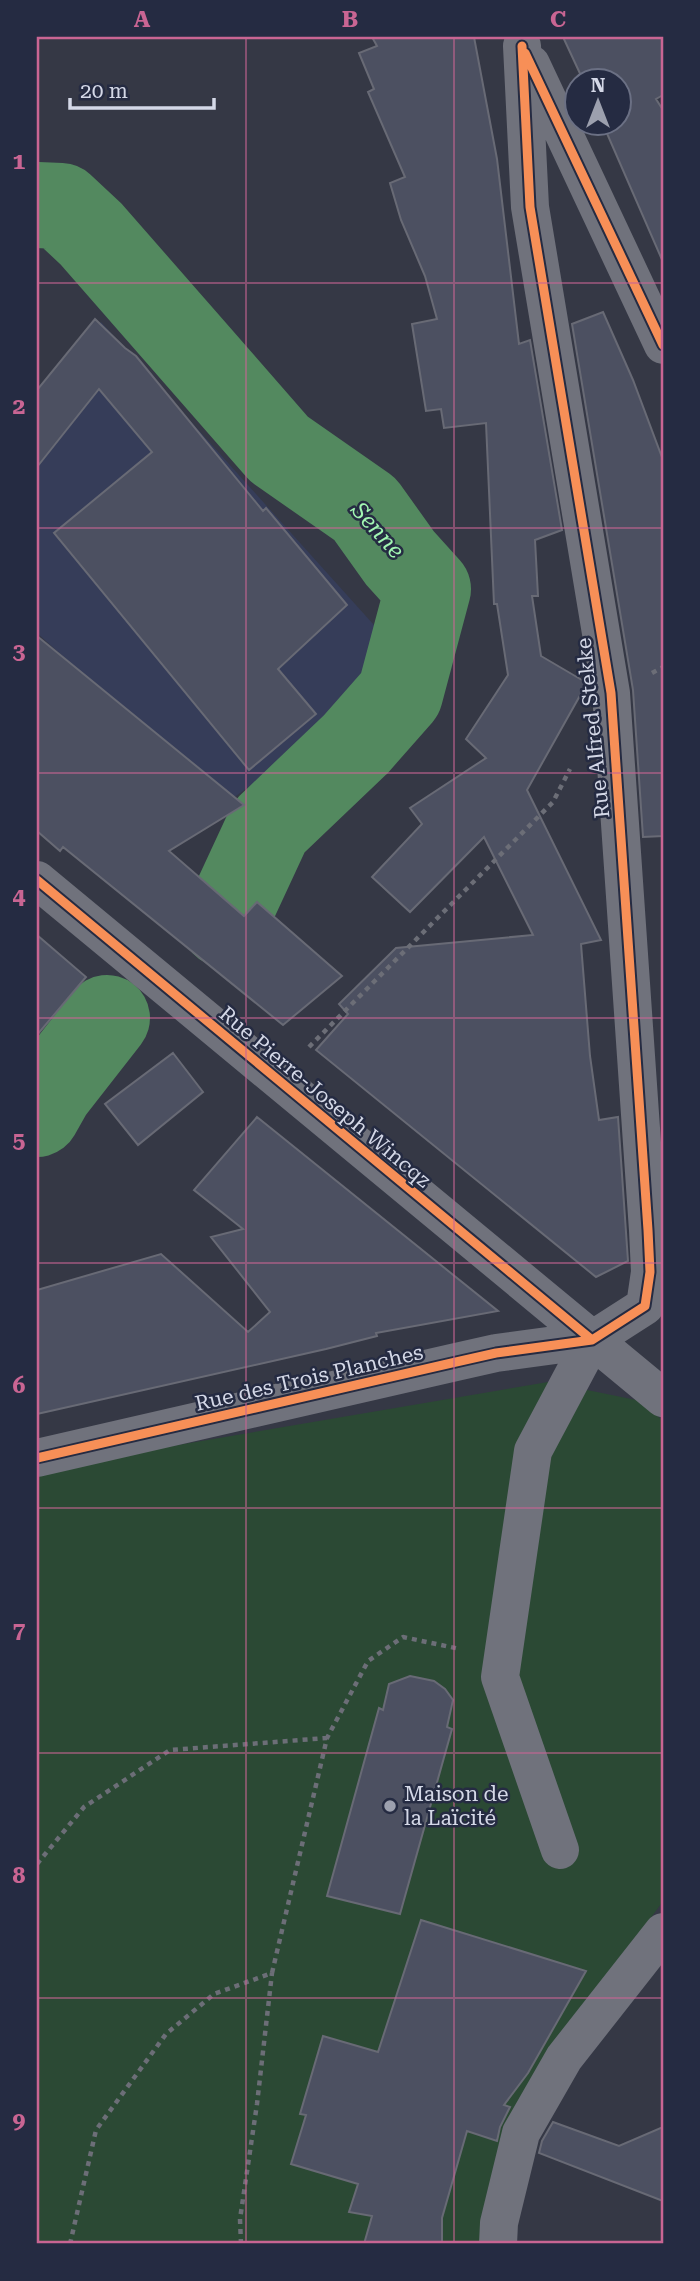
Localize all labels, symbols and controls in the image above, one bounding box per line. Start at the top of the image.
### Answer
text: A [134,6,151,33]
text: B [342,6,358,33]
text: C [550,6,566,33]
scale bar [70,66,214,110]
north arrow [564,66,634,136]
text: N [591,74,606,97]
text: 20 m [80,79,128,103]
text: 1 [13,148,26,175]
text: 2 [13,393,25,420]
water label: Senne [345,496,410,564]
street label: Rue Alfred Stekke [572,637,614,819]
text: 3 [13,638,26,665]
text: 4 [13,883,26,910]
street label: Rue Pierre-Joseph Wincqz [214,1002,436,1193]
text: 5 [13,1127,26,1154]
street label: Rue des Trois Planches [193,1340,425,1416]
text: 6 [13,1372,26,1399]
text: 7 [13,1617,26,1644]
place label: Maison de la Laïcité [404,1782,509,1830]
marker: Maison de la Laïcité [382,1798,398,1814]
text: 8 [13,1862,26,1889]
text: 9 [13,2107,26,2134]

